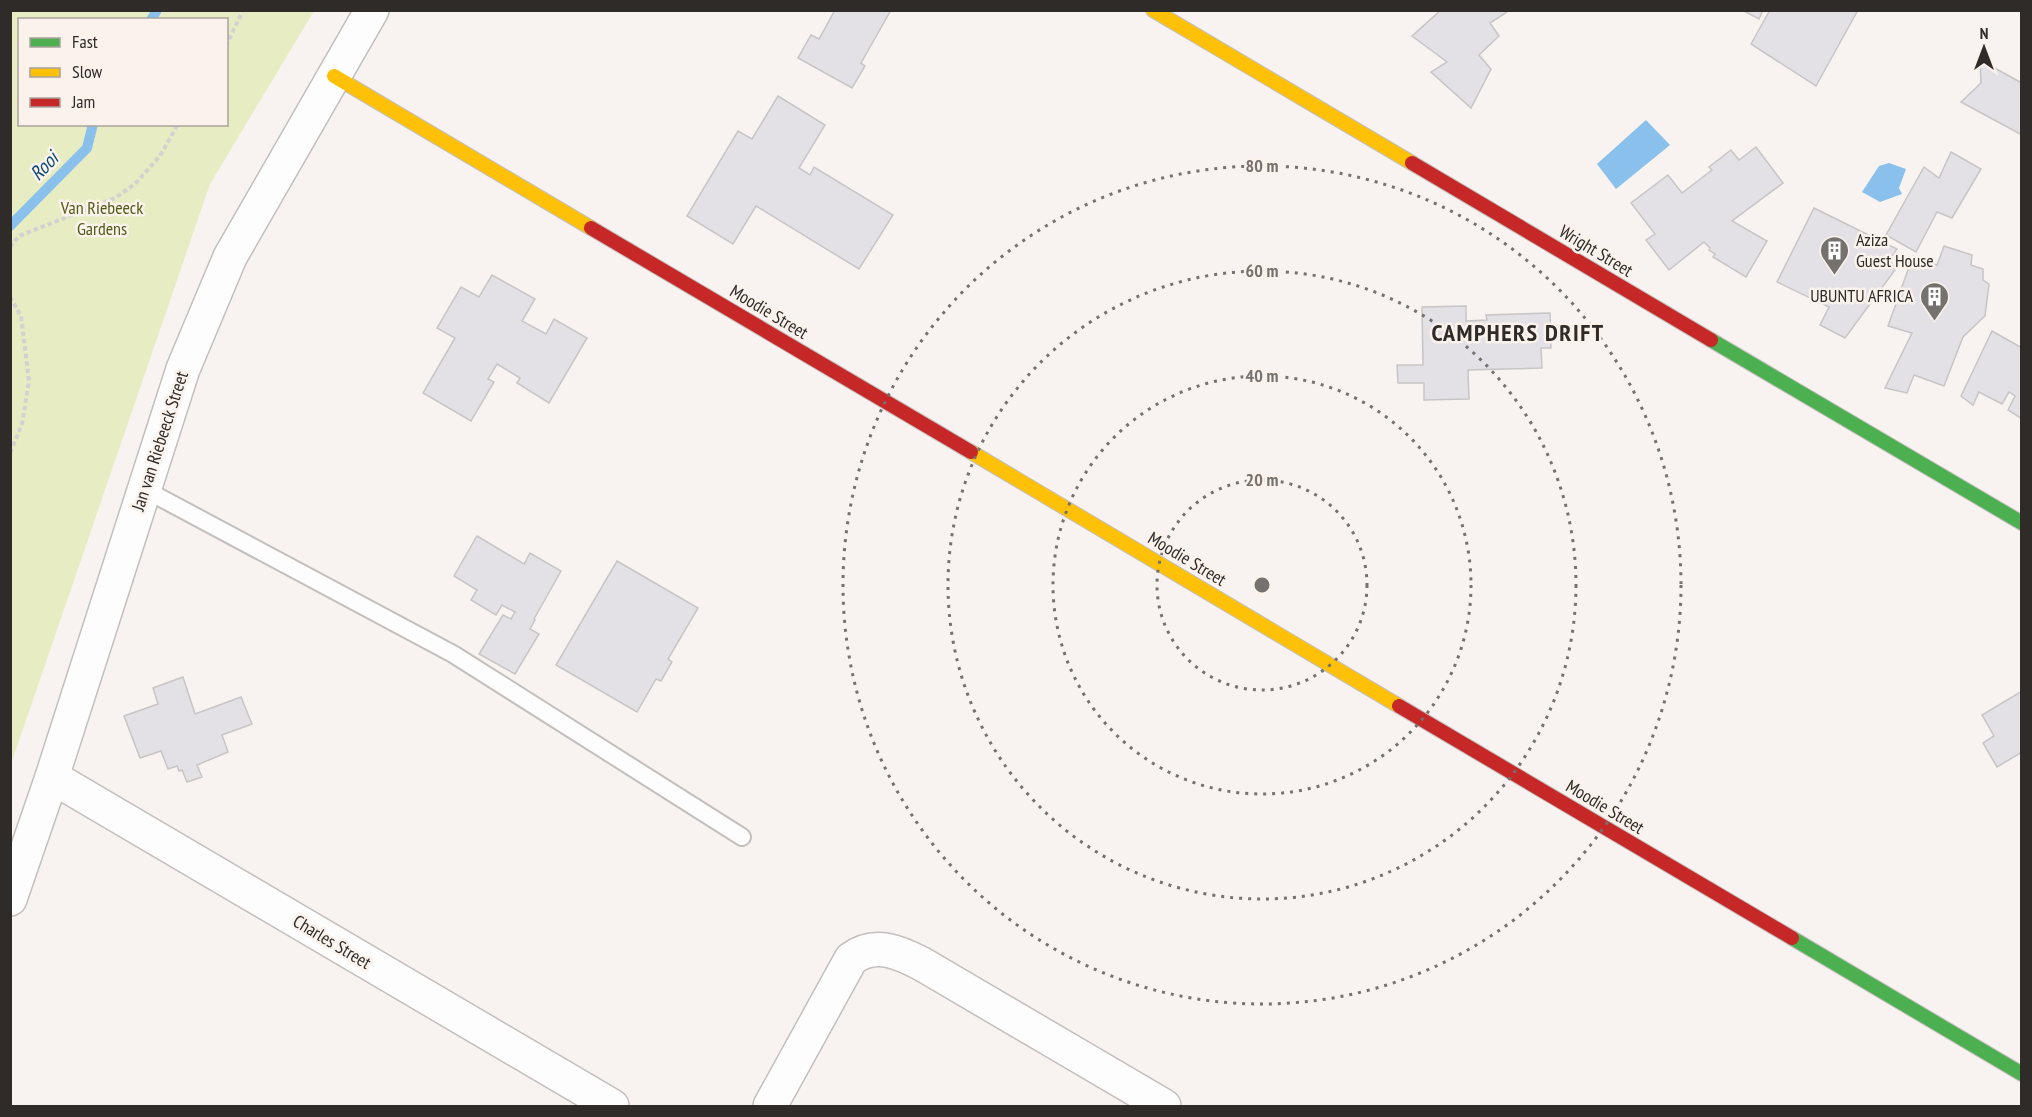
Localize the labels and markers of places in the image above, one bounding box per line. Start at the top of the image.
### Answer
place label: Aziza Guest House [1856,228,1934,272]
building icon: Aziza Guest House [1819,234,1851,276]
building icon: UBUNTU AFRICA [1918,280,1950,322]
place label: UBUNTU AFRICA [1810,284,1913,307]
centre of rings [1252,575,1272,595]

